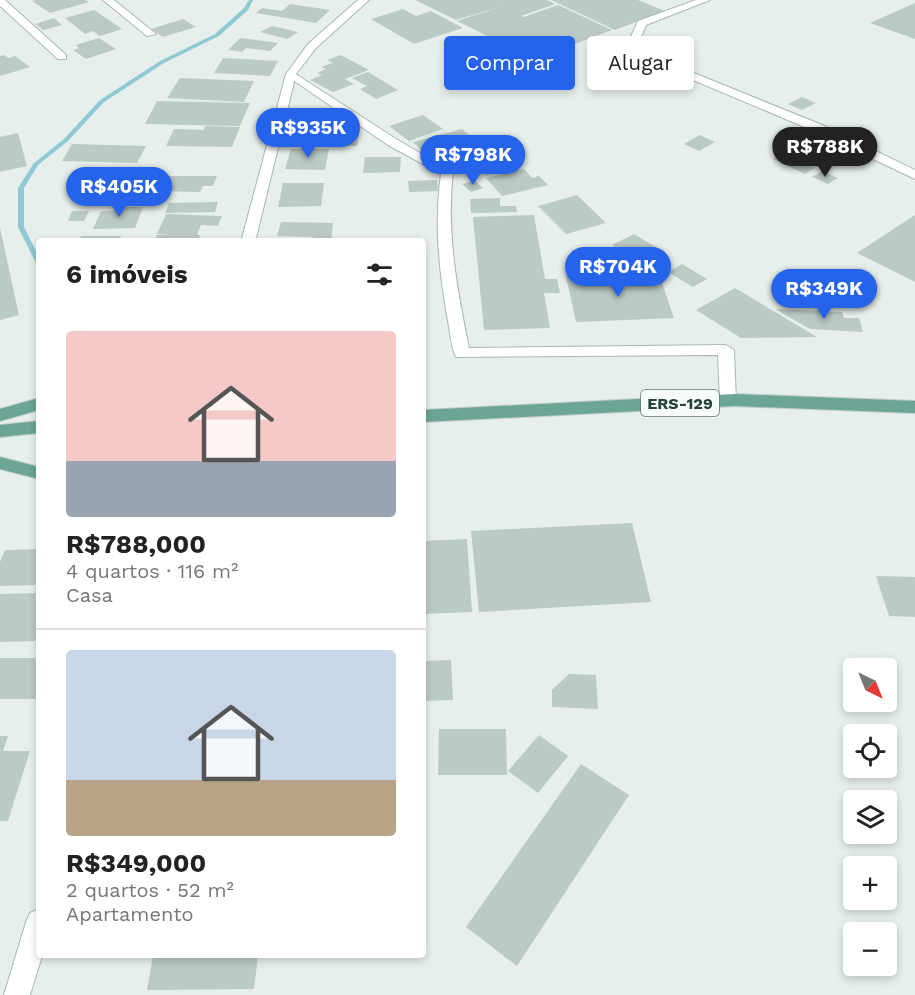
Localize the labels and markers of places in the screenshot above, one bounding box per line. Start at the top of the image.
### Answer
pin: R$935K [259,108,357,159]
pin: R$788K [776,127,874,178]
pin: R$798K [424,135,522,186]
pin: R$405K [70,167,168,218]
pin: R$704K [569,247,667,298]
pin: R$349K [775,269,873,320]

